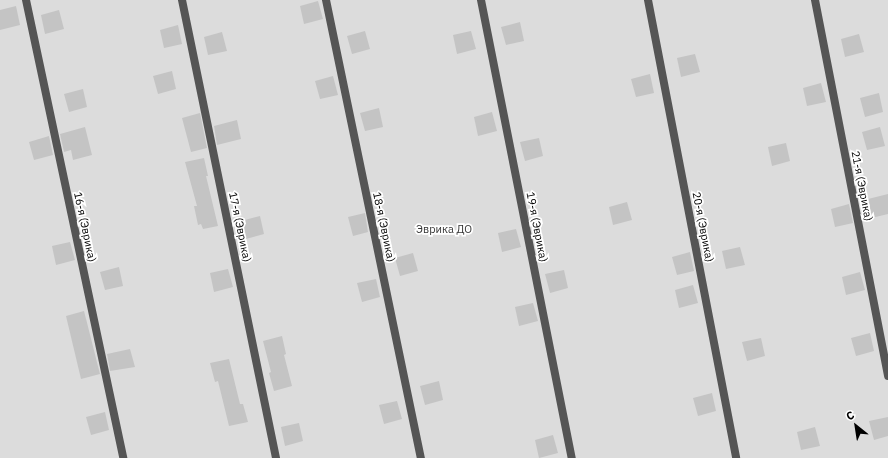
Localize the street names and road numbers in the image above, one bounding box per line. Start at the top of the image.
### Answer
street label: 21-я (Эврика) [849,150,875,222]
street label: 16-я (Эврика) [71,191,99,263]
street label: 17-я (Эврика) [226,191,254,263]
street label: 18-я (Эврика) [370,191,398,263]
street label: 19-я (Эврика) [524,191,550,263]
street label: 20-я (Эврика) [690,191,716,263]

